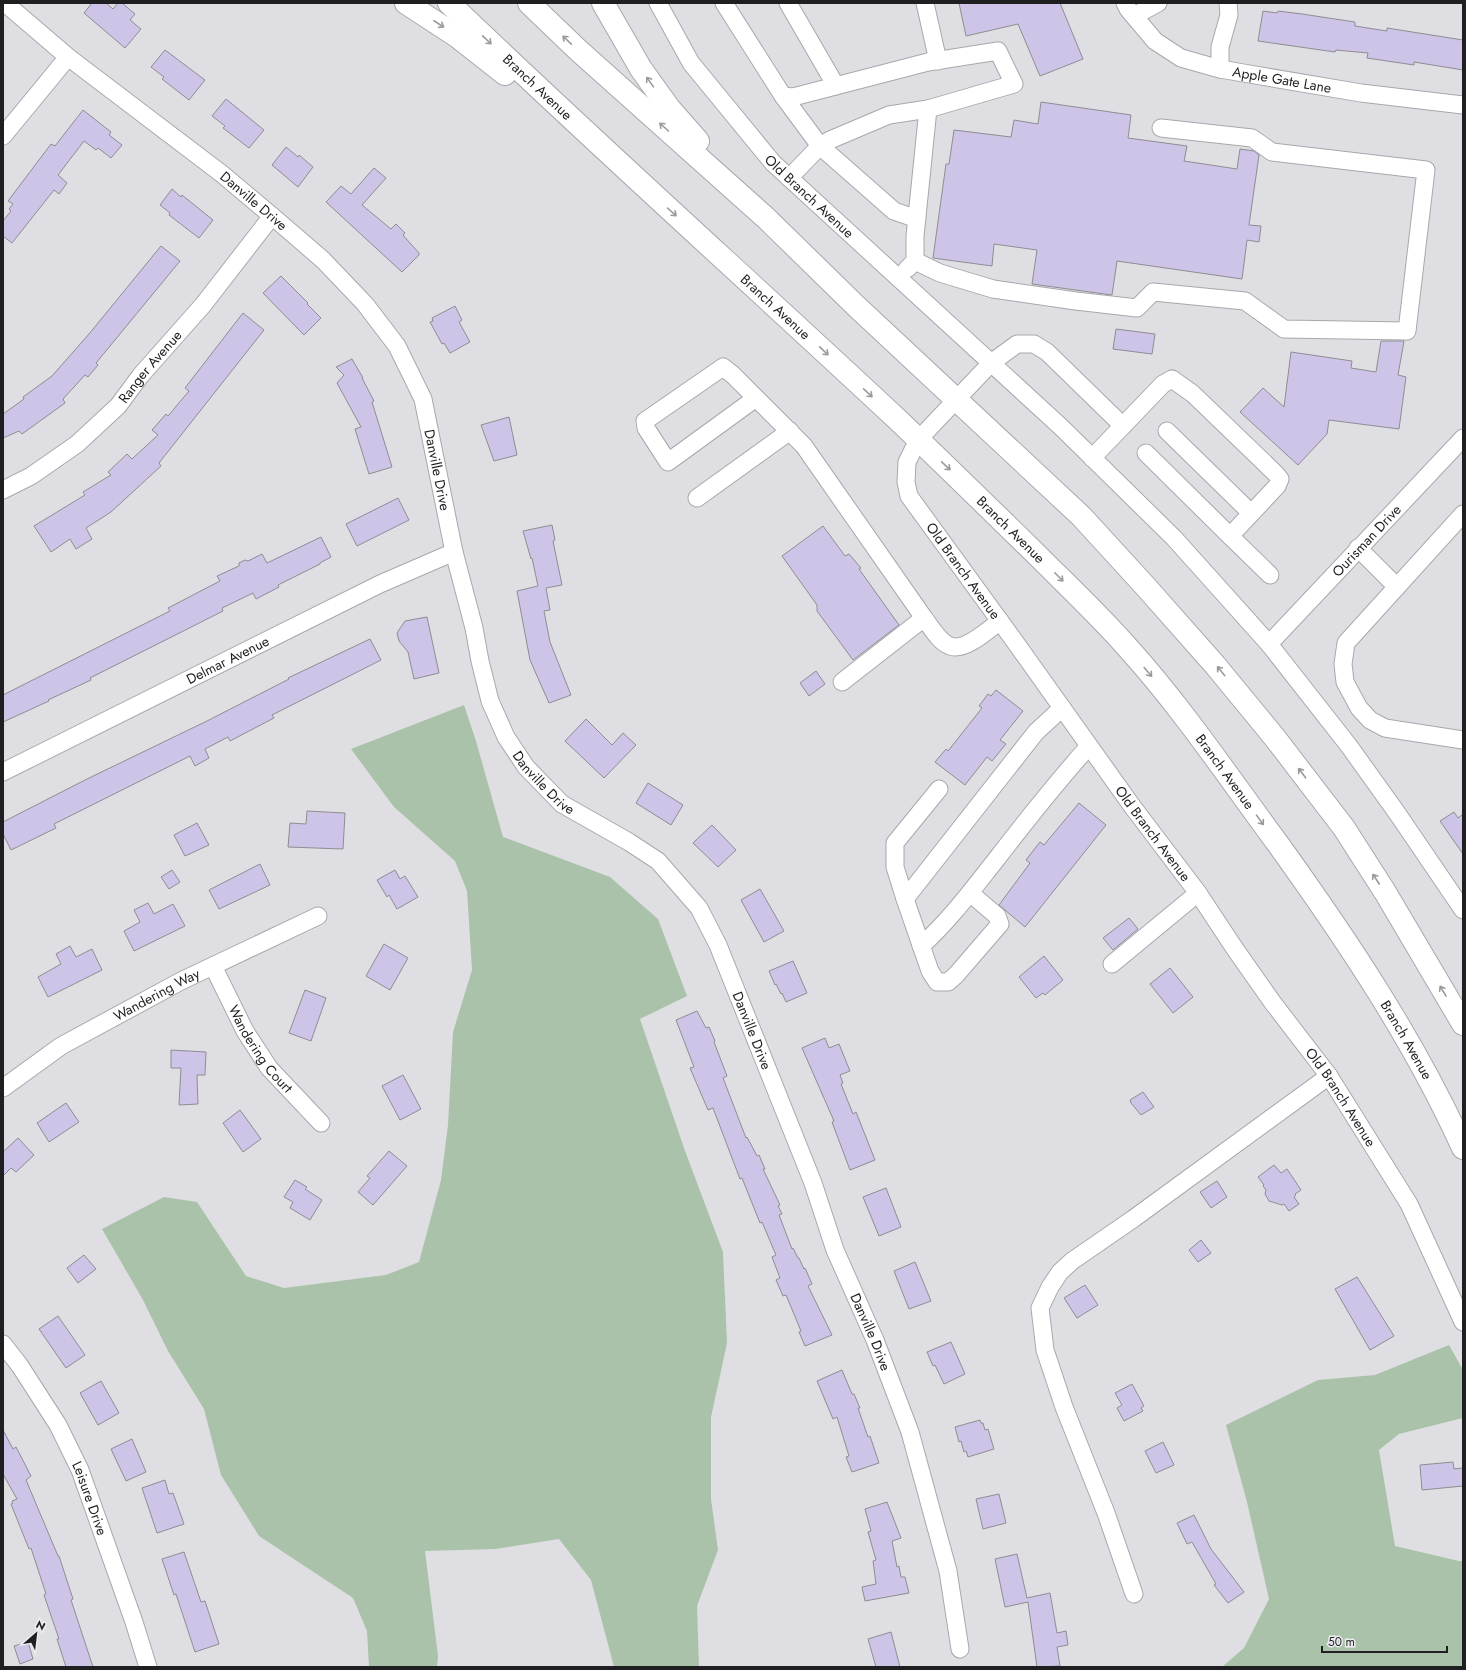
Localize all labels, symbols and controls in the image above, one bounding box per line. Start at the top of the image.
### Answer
one-way arrow [433,20,444,28]
one-way arrow [482,35,492,45]
one-way arrow [562,35,572,45]
street label: Branch Avenue [498,49,577,124]
street label: Apple Gate Lane [1231,61,1333,98]
one-way arrow [646,77,654,88]
one-way arrow [659,122,669,131]
street label: Old Branch Avenue [760,150,858,243]
street label: Danville Drive [216,167,292,235]
one-way arrow [667,207,677,216]
street label: Branch Avenue [736,269,815,344]
street label: Ranger Avenue [113,326,186,407]
one-way arrow [819,346,829,356]
one-way arrow [863,388,873,397]
street label: Danville Drive [419,427,455,512]
one-way arrow [941,462,951,471]
street label: Branch Avenue [972,491,1050,568]
street label: Ourisman Drive [1327,500,1405,581]
street label: Old Branch Avenue [921,518,1005,623]
one-way arrow [1054,572,1064,582]
street label: Delmar Avenue [183,631,272,689]
one-way arrow [1144,666,1153,677]
one-way arrow [1216,666,1225,677]
street label: Branch Avenue [1191,730,1259,813]
street label: Danville Drive [508,747,578,819]
one-way arrow [1298,768,1306,779]
street label: Old Branch Avenue [1110,781,1196,885]
one-way arrow [1256,814,1264,825]
one-way arrow [1372,873,1380,885]
street label: Wandering Way [110,963,204,1026]
one-way arrow [1439,986,1447,997]
street label: Danville Drive [728,989,777,1073]
street label: Branch Avenue [1376,996,1437,1083]
street label: Wandering Court [224,1002,298,1098]
street label: Old Branch Avenue [1301,1043,1381,1151]
street label: Danville Drive [845,1290,896,1373]
street label: Leisure Drive [67,1458,112,1538]
north arrow [16,1614,56,1654]
text: N [33,1616,48,1634]
scale bar [1322,1628,1447,1654]
text: 50 m [1328,1633,1355,1651]

